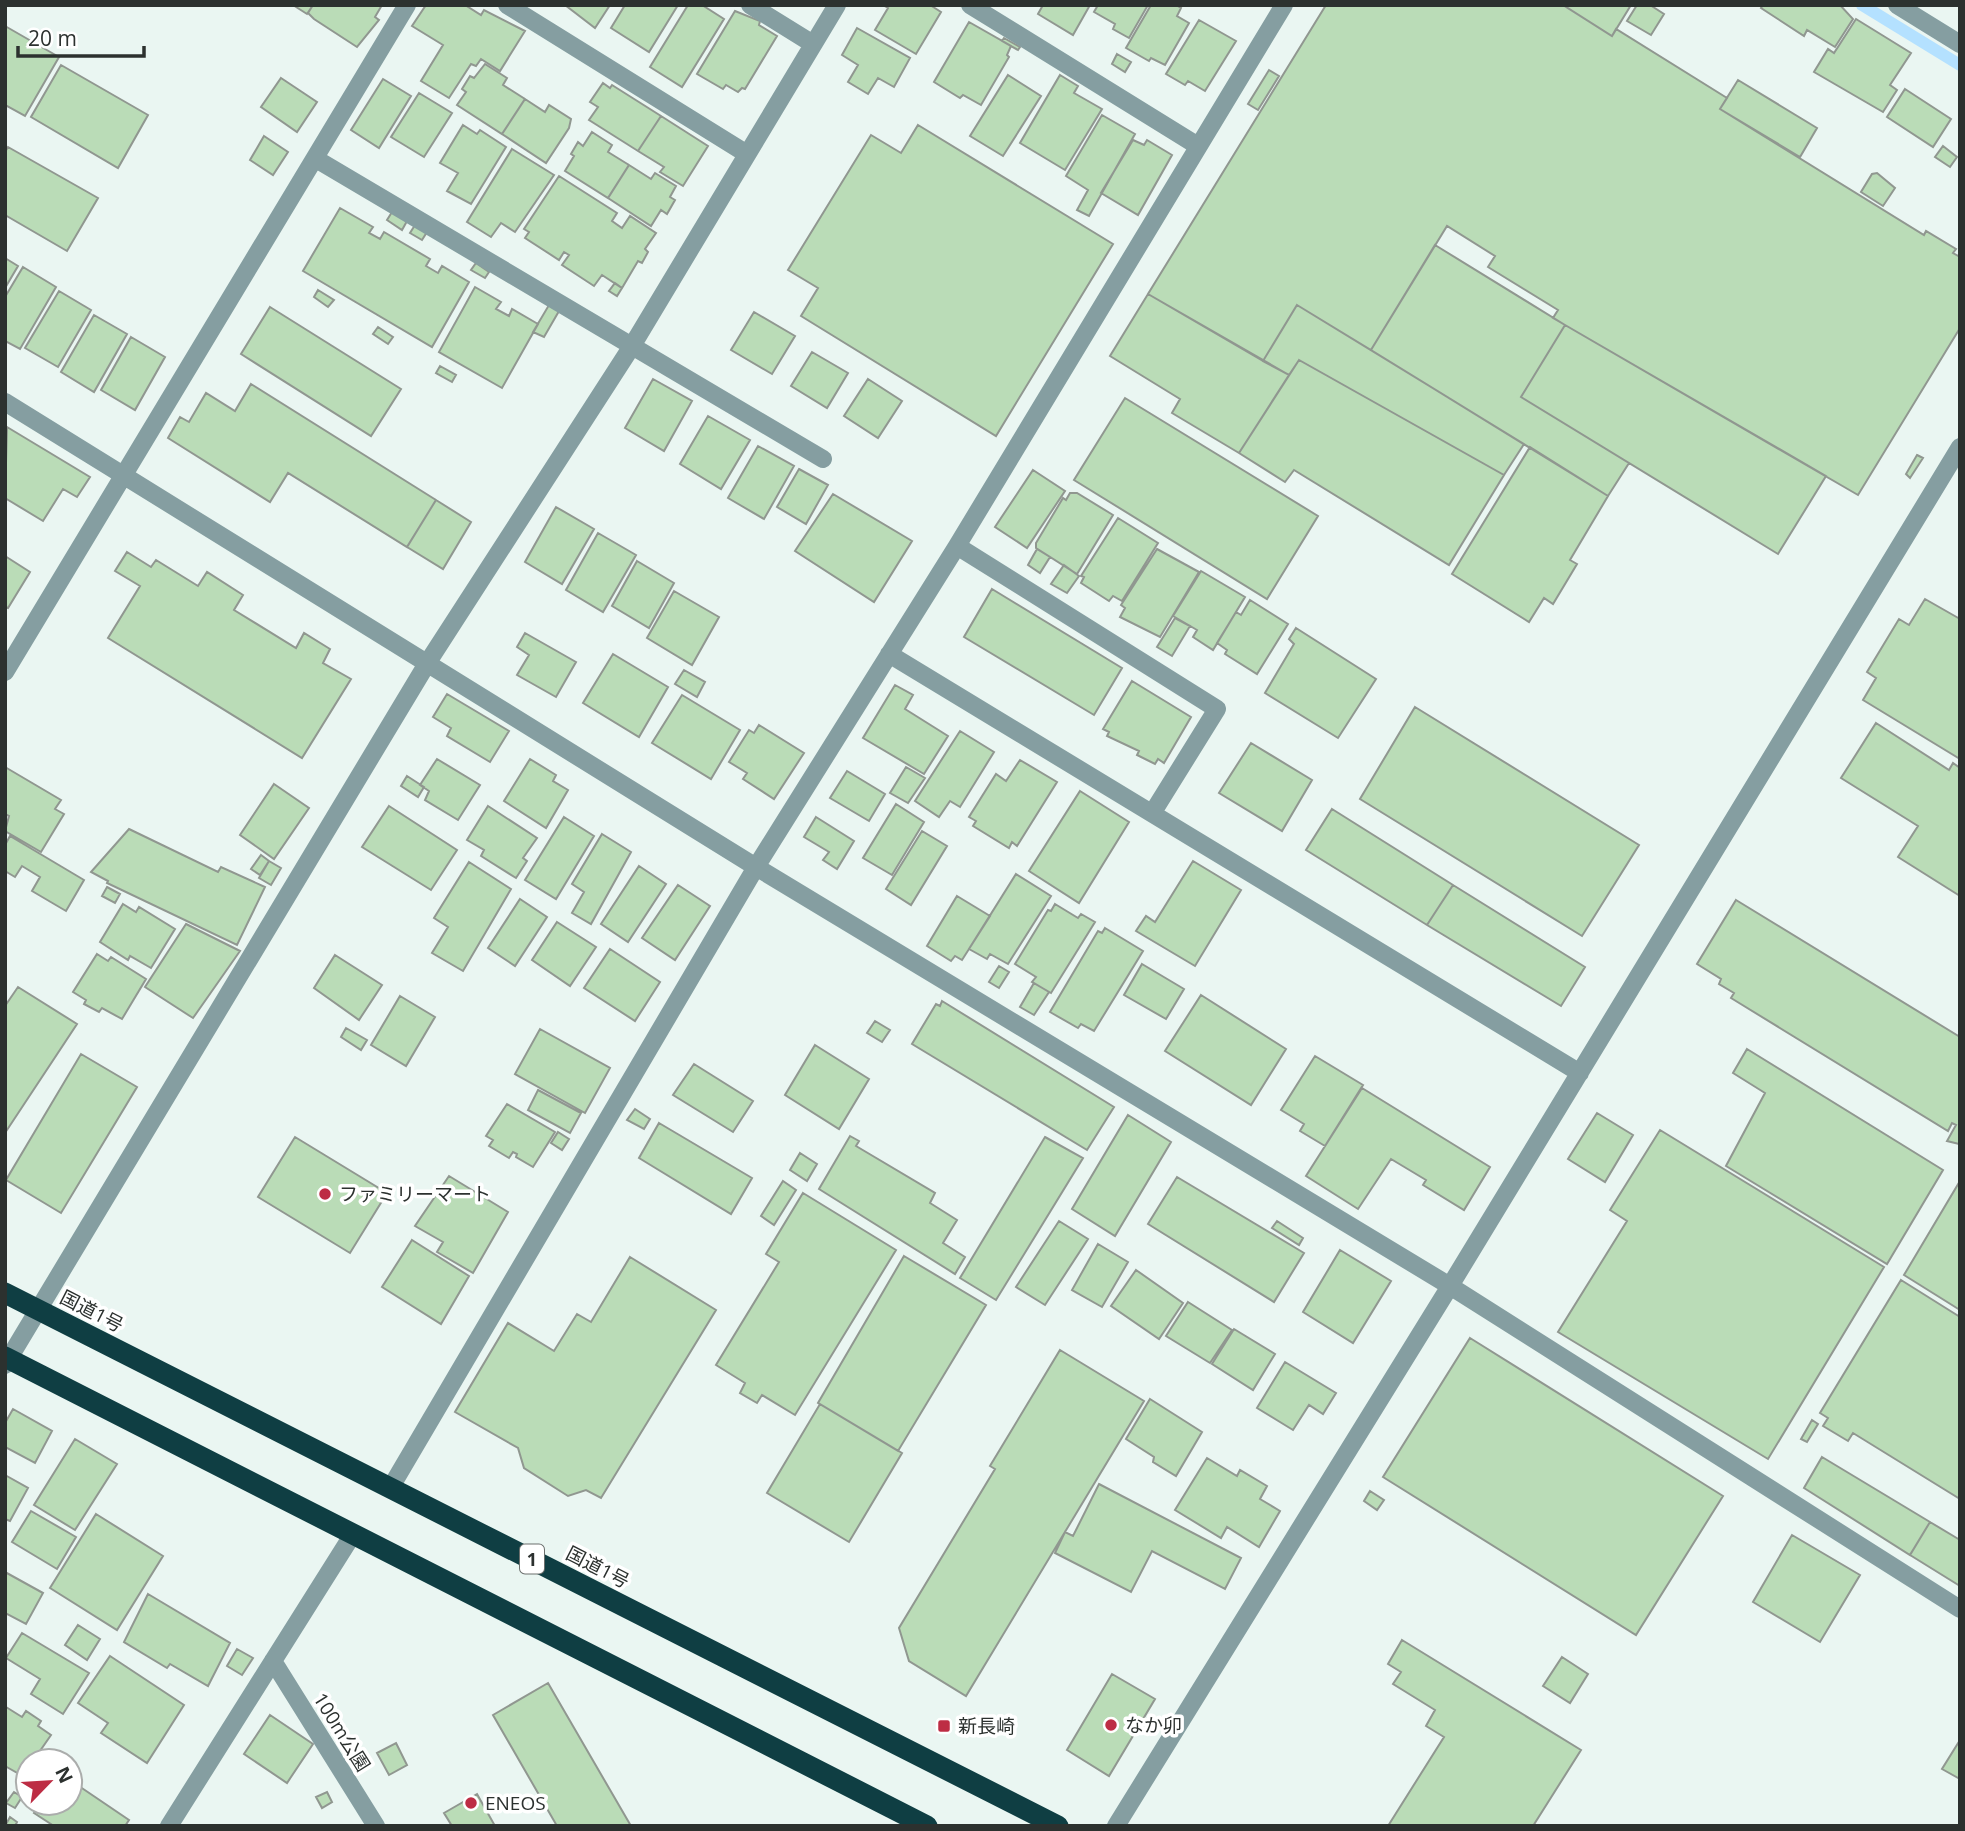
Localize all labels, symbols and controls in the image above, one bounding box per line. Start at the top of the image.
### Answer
scale bar [18,14,144,58]
text: 20 m [28,24,77,52]
place label: ファミリーマート [339,1181,491,1207]
marker: ファミリーマート [317,1186,333,1202]
street label: 国道1号 [56,1284,128,1338]
street label: 国道1号 [562,1540,634,1594]
road number: 1 [520,1544,544,1574]
street label: 100m公園 [308,1688,376,1776]
place label: なか卯 [1125,1712,1182,1738]
place label: 新長崎 [958,1713,1015,1739]
marker: なか卯 [1103,1717,1119,1733]
marker: 新長崎 [936,1718,952,1734]
north arrow [14,1747,84,1817]
text: N [49,1762,79,1787]
place label: ENEOS [485,1790,546,1816]
marker: ENEOS [463,1795,479,1811]

